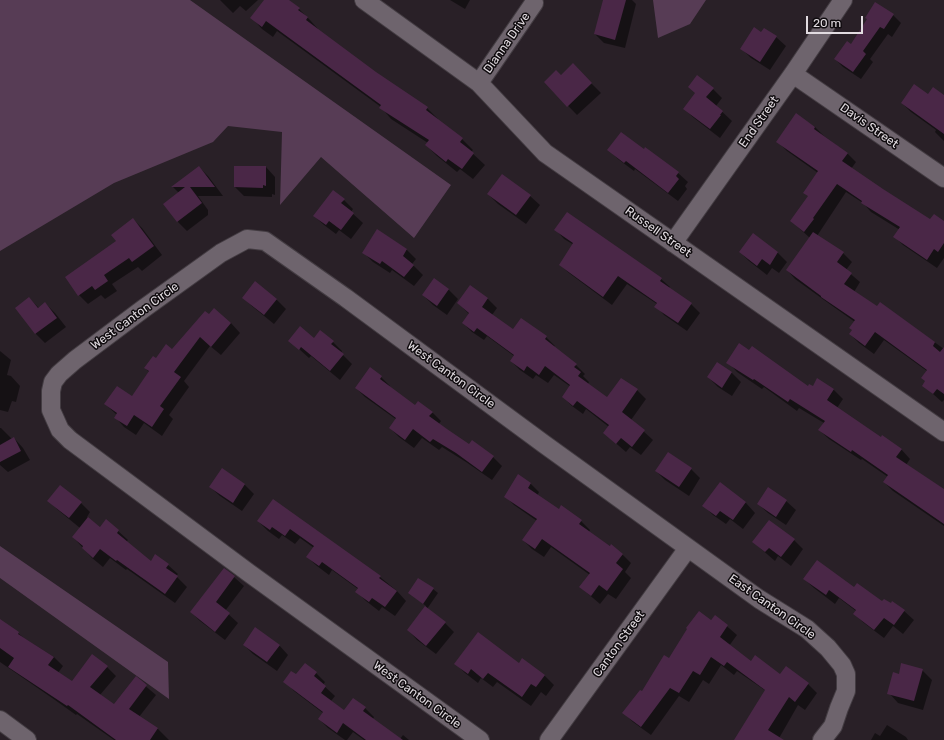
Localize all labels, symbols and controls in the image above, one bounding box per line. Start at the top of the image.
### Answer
scale bar [808,8,865,34]
street label: Dianna Drive [481,10,533,76]
text: 20 m [813,16,841,30]
street label: End Street [736,94,782,150]
street label: Davis Street [837,101,901,151]
street label: Russell Street [622,204,694,260]
street label: West Canton Circle [88,279,182,353]
street label: West Canton Circle [404,338,498,412]
street label: East Canton Circle [726,572,818,642]
street label: Canton Street [590,608,648,680]
street label: West Canton Circle [370,658,464,732]

